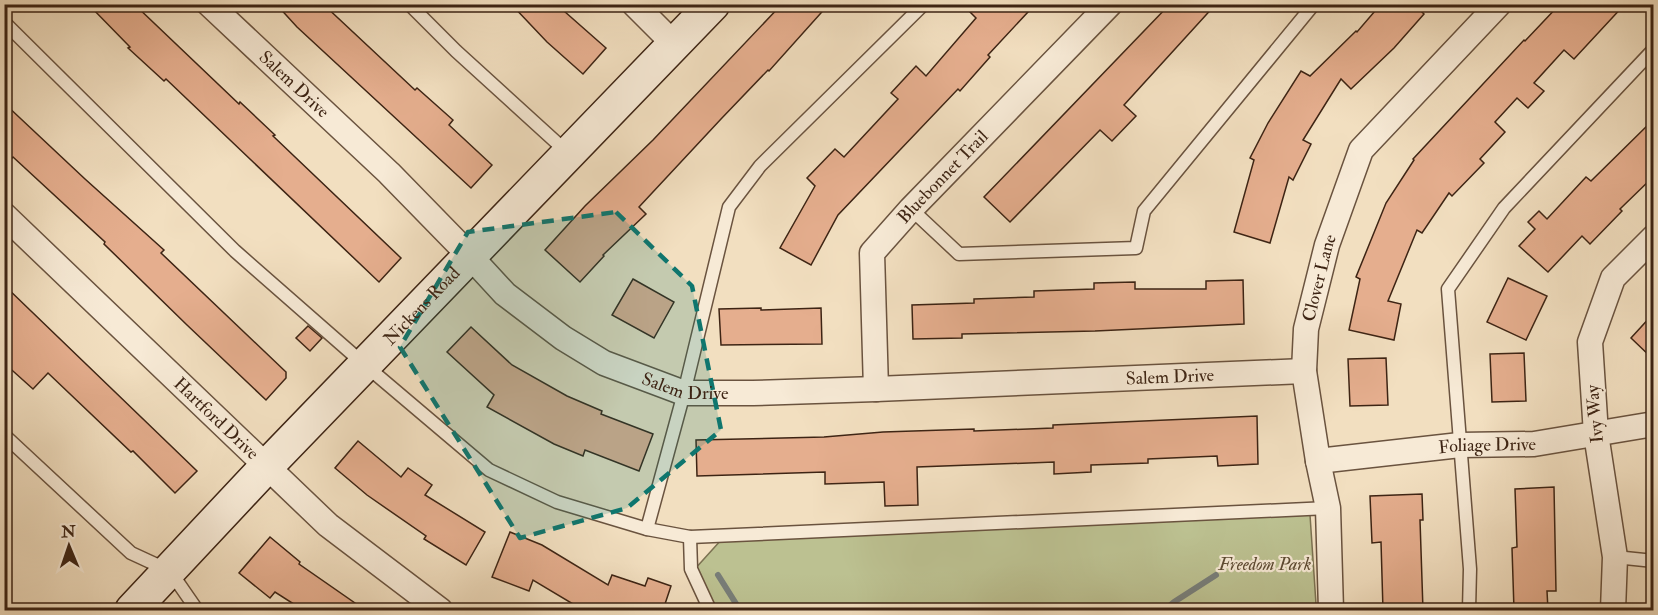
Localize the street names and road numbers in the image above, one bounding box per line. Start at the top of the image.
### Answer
street label: Salem Drive [254,45,335,123]
street label: Bluebonnet Trail [892,125,993,228]
street label: Clover Lane [1297,231,1342,324]
street label: Nickens Road [378,262,465,350]
street label: Salem Drive [1125,363,1215,390]
street label: Salem Drive [639,367,729,405]
street label: Hartford Drive [169,372,264,465]
street label: Ivy Way [1581,383,1609,444]
street label: Foliage Drive [1437,432,1537,459]

